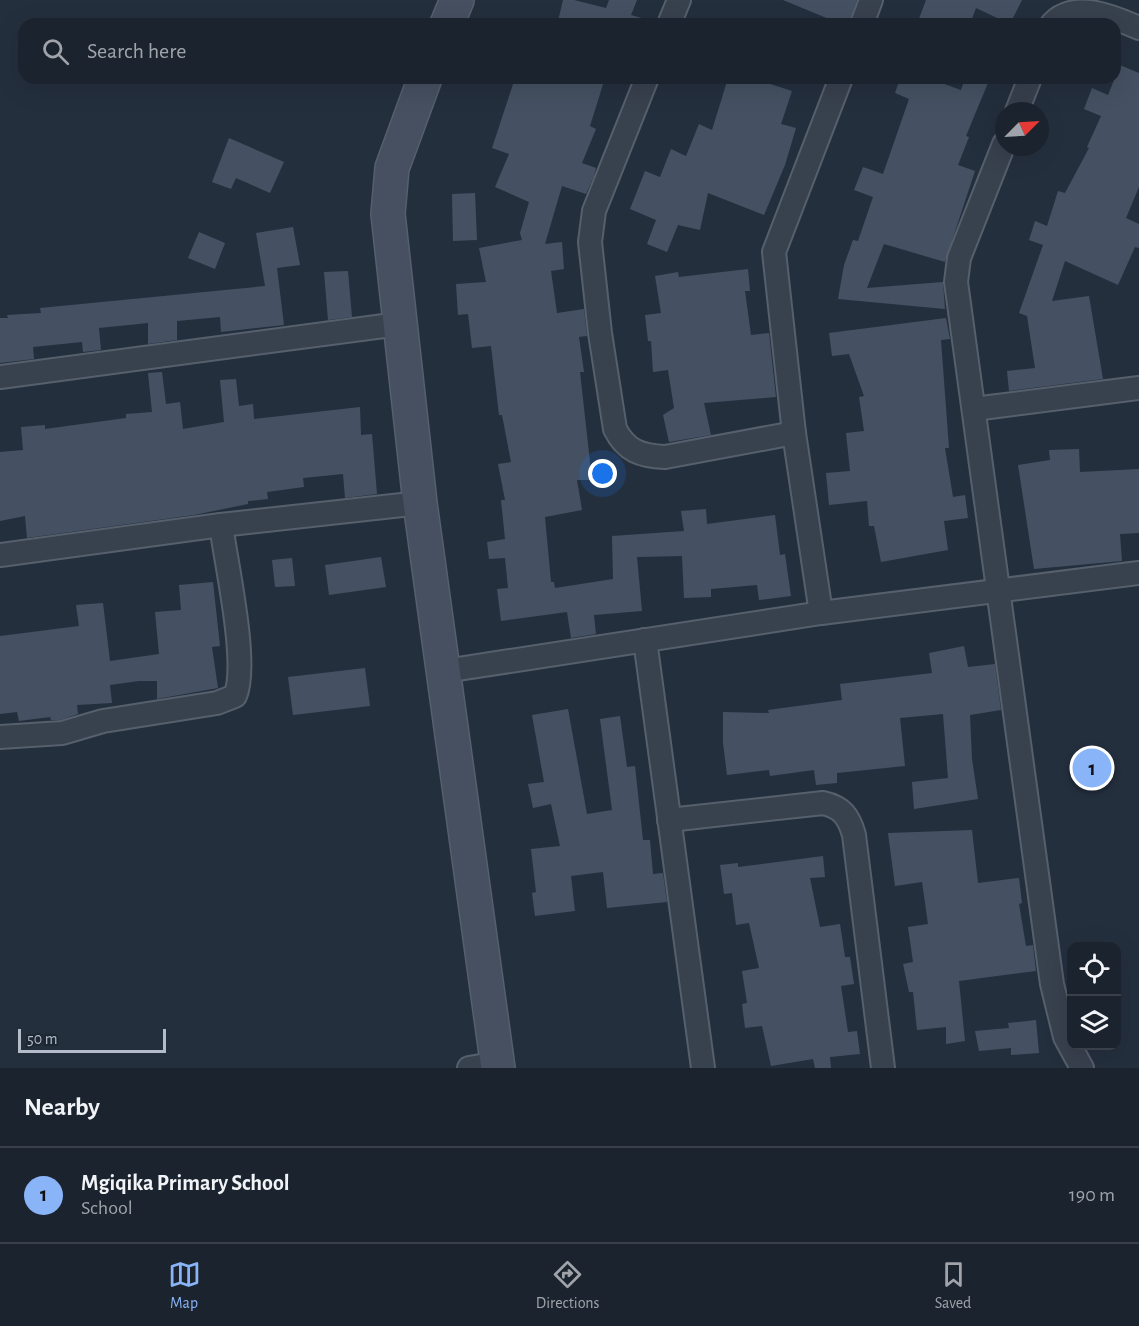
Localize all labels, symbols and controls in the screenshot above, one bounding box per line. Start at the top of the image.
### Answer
search box [18,18,1121,84]
icon: search [39,35,72,68]
text: Search here [87,40,186,62]
north arrow [995,102,1049,156]
your location [588,459,617,488]
pin: 1 [1072,746,1112,790]
map controls [1067,942,1121,1050]
button: locate [1067,942,1121,996]
button: layers [1067,996,1121,1050]
scale bar [18,1026,166,1054]
text: 50 m [27,1031,58,1047]
text: Nearby [24,1094,100,1120]
text: Mgiqika Primary School [81,1172,290,1194]
text: 1 [40,1185,47,1205]
text: 190 m [1069,1185,1115,1205]
text: School [81,1198,133,1218]
tab: Map [168,1258,201,1313]
tab: Directions [536,1258,600,1313]
tab: Saved [935,1258,971,1313]

